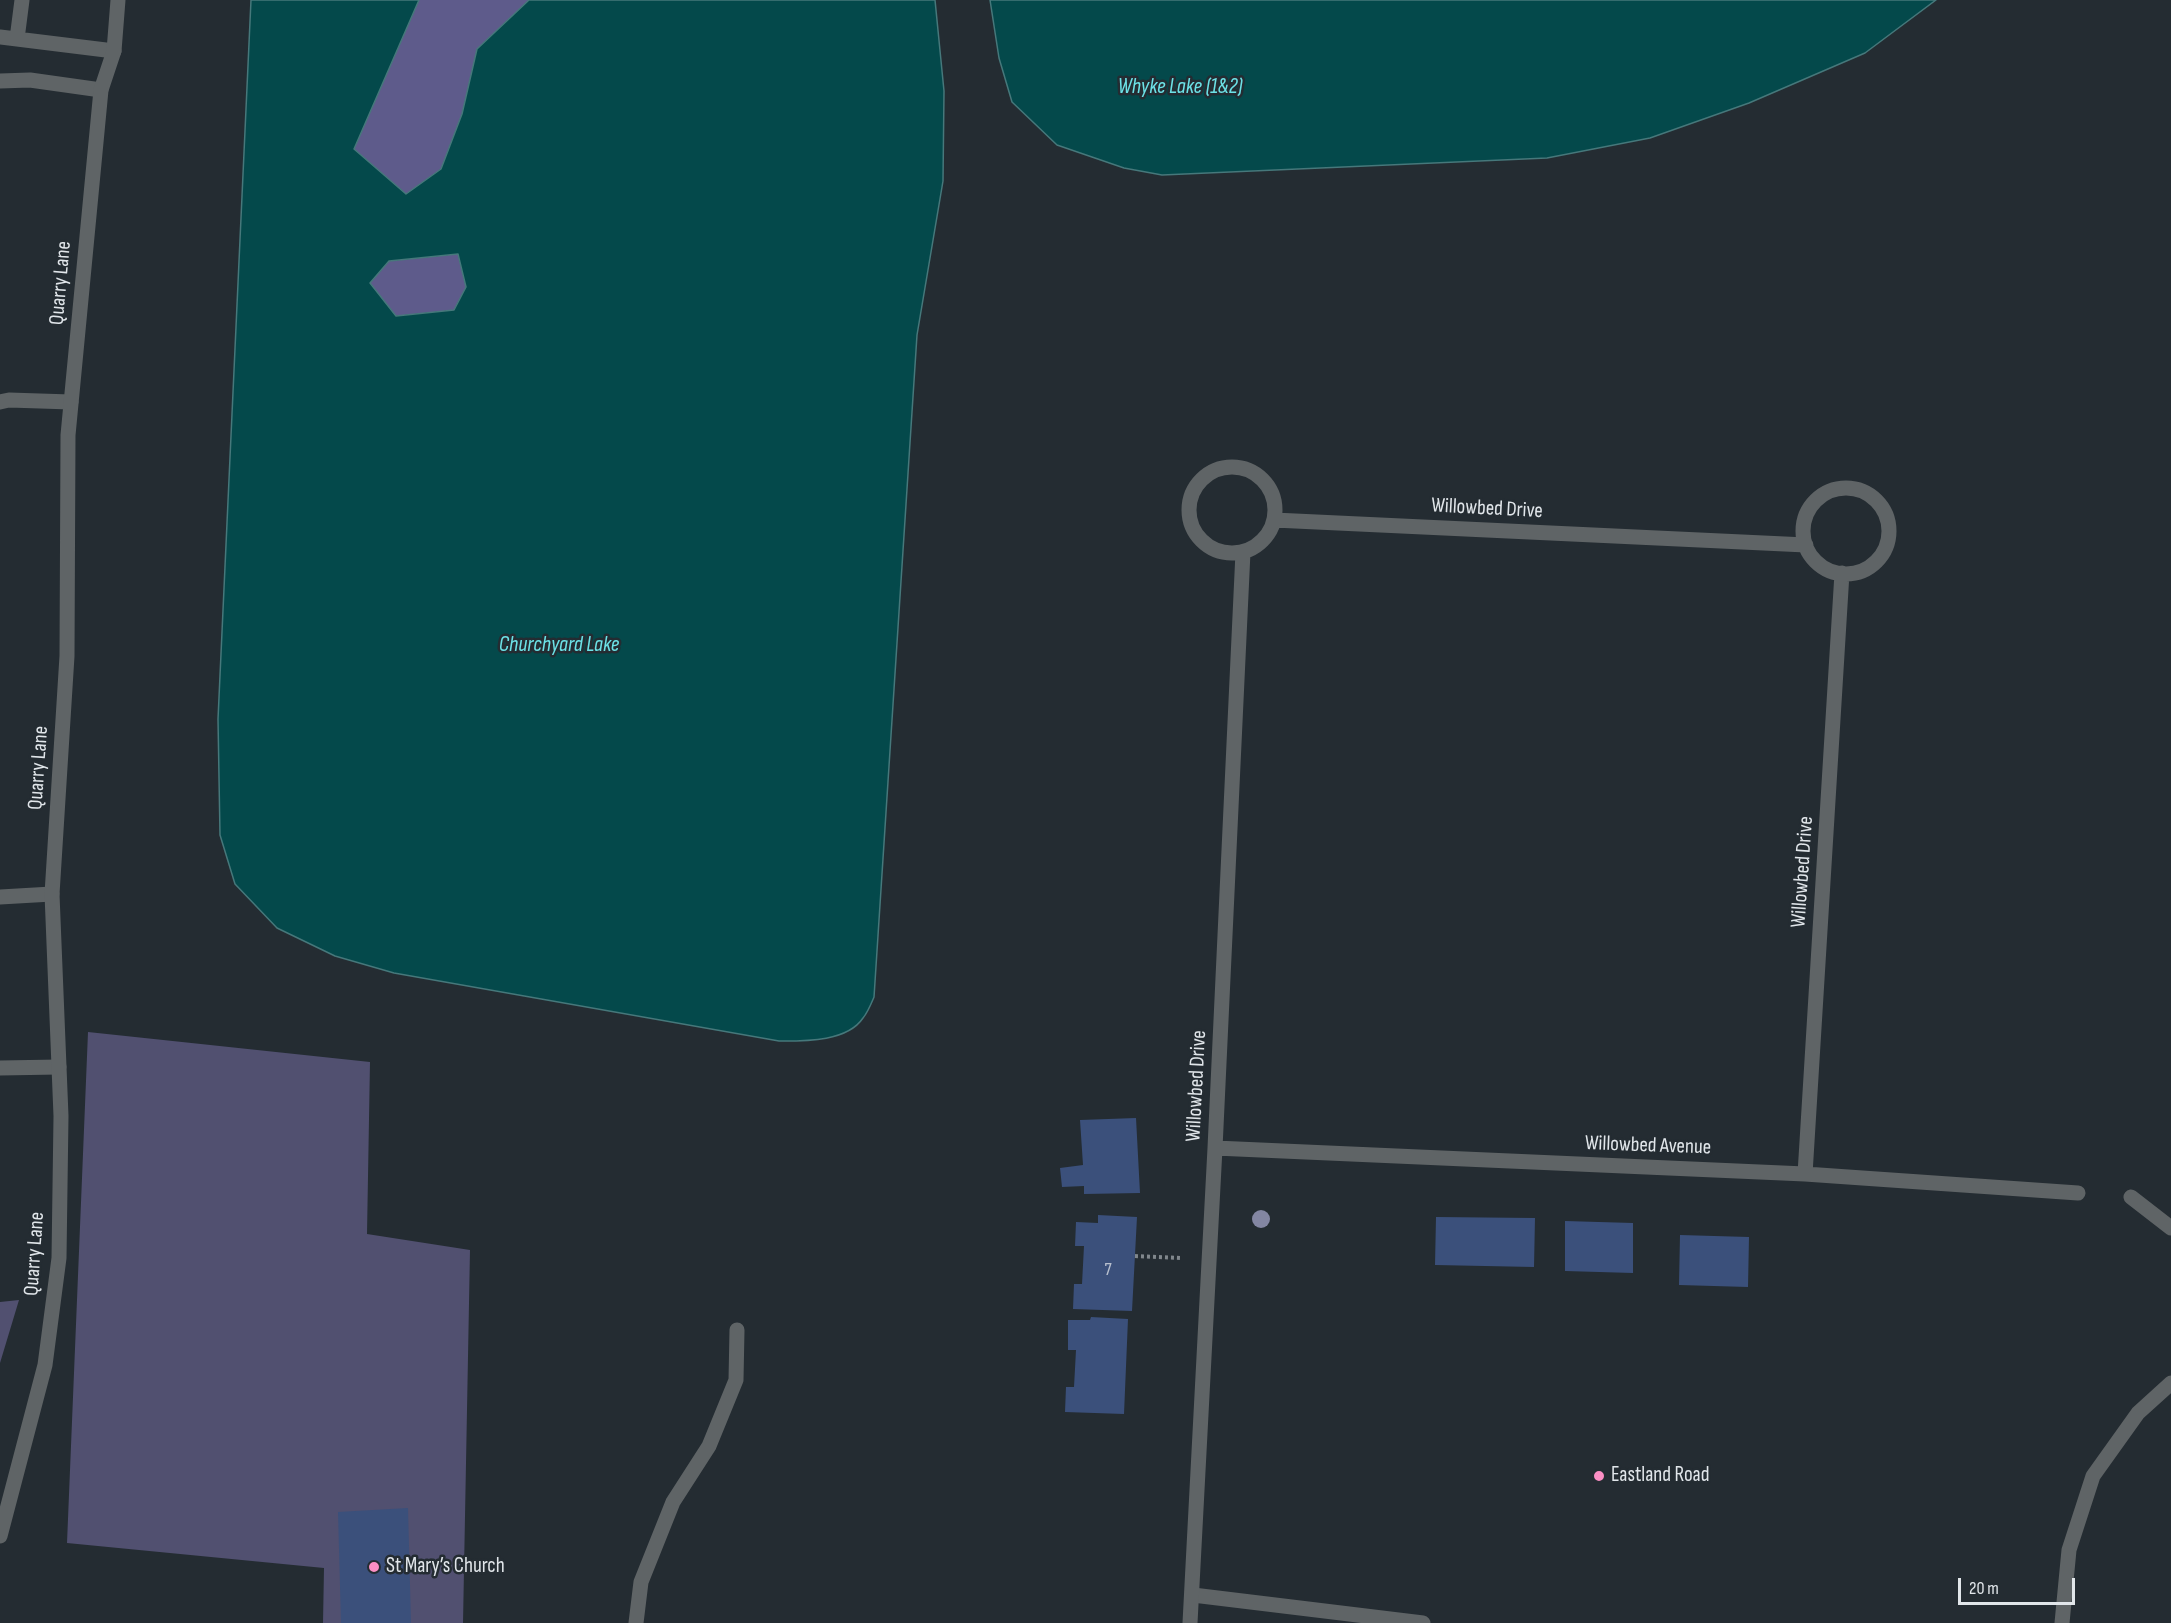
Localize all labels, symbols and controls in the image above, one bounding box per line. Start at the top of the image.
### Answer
water label: Whyke Lake (1&2) [1118,74,1242,100]
street label: Quarry Lane [45,240,77,326]
street label: Willowbed Drive [1431,493,1543,525]
water label: Churchyard Lake [499,632,619,658]
street label: Quarry Lane [23,725,55,811]
street label: Willowbed Drive [1787,815,1819,929]
street label: Willowbed Drive [1181,1030,1213,1142]
street label: Willowbed Avenue [1584,1131,1712,1161]
street label: Quarry Lane [19,1211,51,1297]
house number: 7 [1104,1259,1112,1281]
place label: Eastland Road [1611,1463,1709,1489]
marker: Eastland Road [1592,1469,1606,1483]
place label: St Mary’s Church [386,1554,505,1580]
marker: St Mary’s Church [367,1560,381,1574]
scale bar [1961,1566,2078,1604]
text: 20 m [1969,1578,1999,1599]

